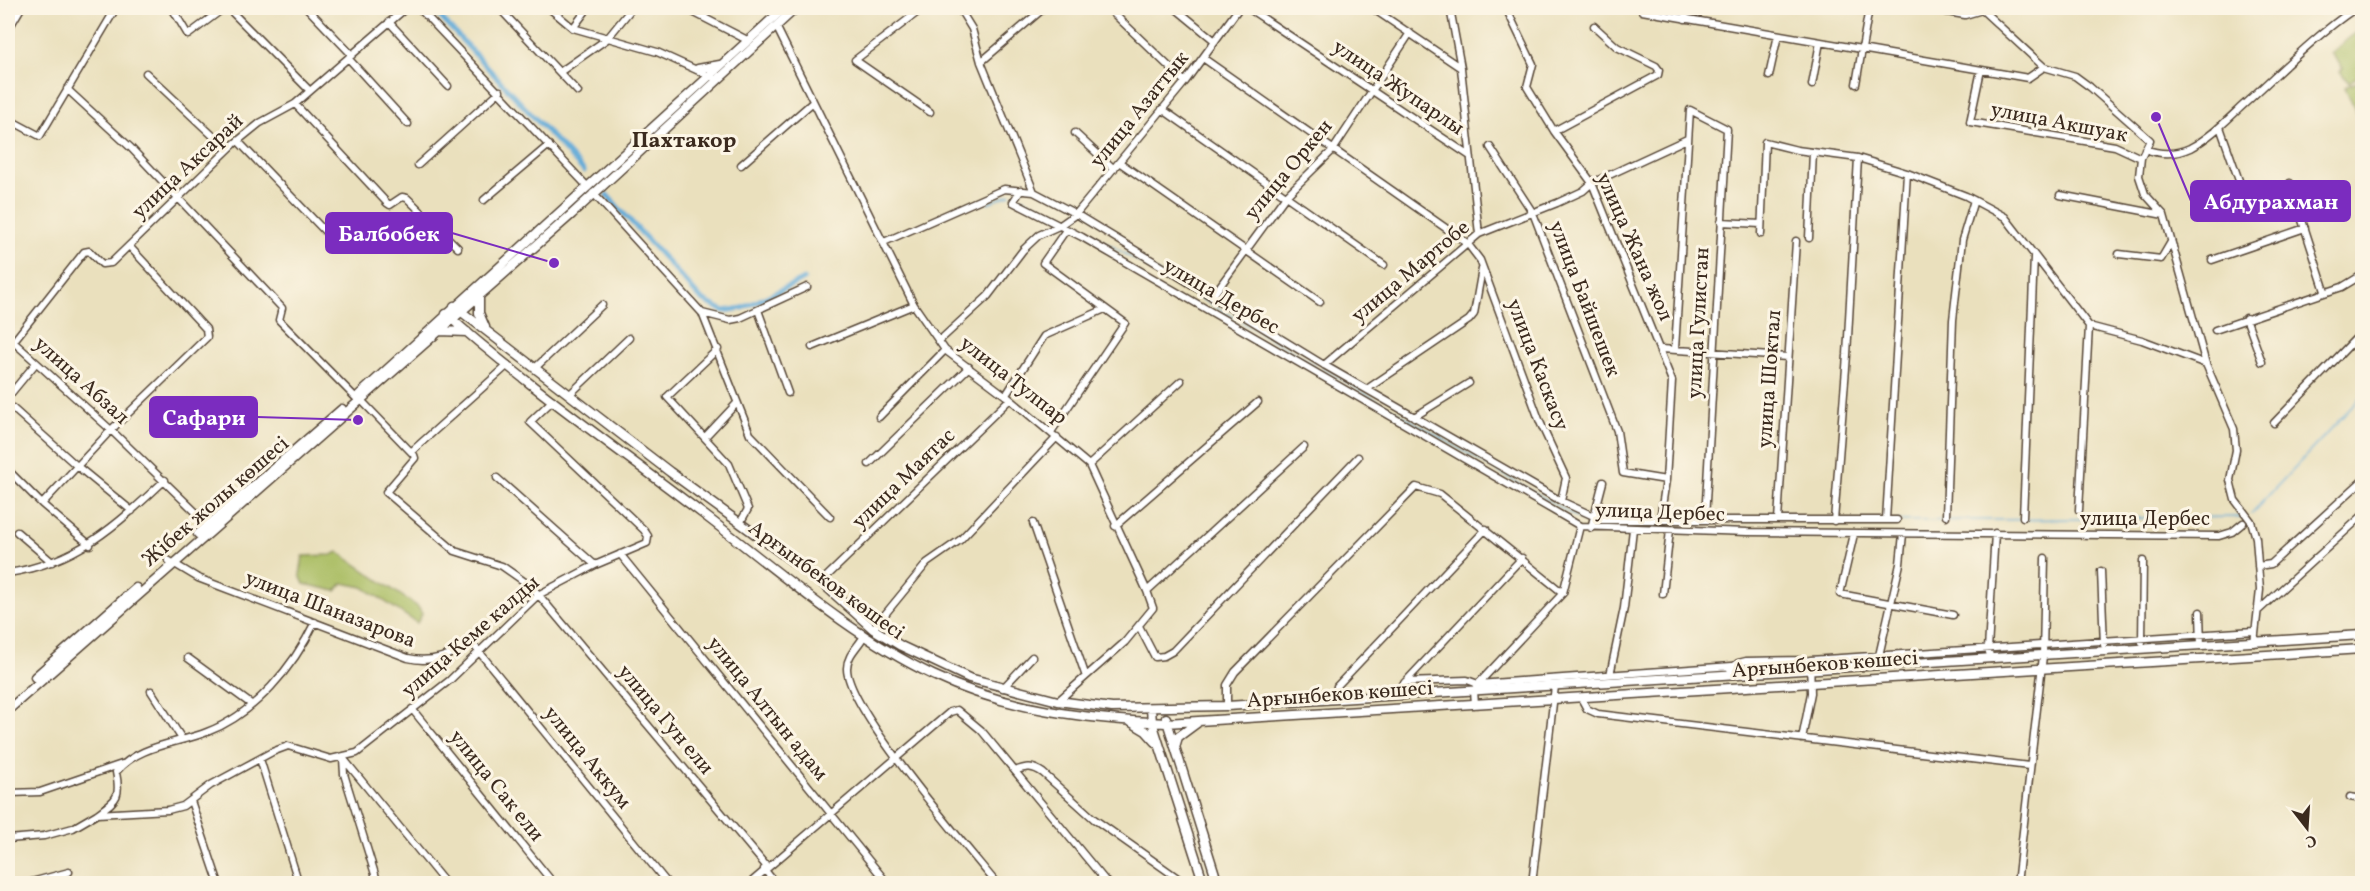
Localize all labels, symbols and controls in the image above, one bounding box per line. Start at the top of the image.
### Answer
street label: улица Жупарлы [1326,33,1470,143]
street label: улица Азаттык [1084,45,1196,175]
street label: улица Акшуак [1988,96,2130,150]
street label: улица Аксарай [126,108,250,226]
street label: улица Оркен [1238,113,1340,227]
district label: Пахтакор [632,126,736,157]
street label: улица Жана жол [1588,168,1680,326]
callout: Абдурахман [2191,181,2350,221]
text: Абдурахман [2204,188,2338,219]
callout: Балбобек [326,213,452,253]
street label: улица Мартобе [1345,214,1477,330]
street label: улица Байшешек [1541,217,1627,381]
text: Балбобек [338,220,440,251]
street label: улица Гулистан [1681,246,1717,399]
street label: улица Дербес [1157,252,1285,342]
street label: улица Каскасу [1499,295,1576,436]
street label: улица Шоктал [1751,309,1789,449]
street label: улица Абзал [27,330,135,432]
street label: улица Тулпар [953,330,1073,432]
callout: Сафари [150,397,257,437]
text: Сафари [162,404,246,435]
street label: улица Маятас [846,422,962,536]
street label: Жібек жолы көшесі [136,430,296,574]
street label: улица Дербес [1594,496,1726,530]
street label: улица Дербес [2080,505,2210,534]
street label: Арғынбеков көшесі [742,514,910,648]
street label: улица Шаназарова [240,564,420,656]
street label: улица Кеме калды [396,569,546,705]
street label: улица Алтын адам [700,631,834,787]
street label: Арғынбеков көшесі [1731,644,1919,686]
street label: улица Гун ели [610,659,720,782]
street label: Арғынбеков көшесі [1246,674,1434,716]
street label: улица Аккум [536,700,638,816]
street label: улица Сак ели [442,724,550,848]
north arrow [2277,798,2337,858]
text: С [2303,828,2319,852]

